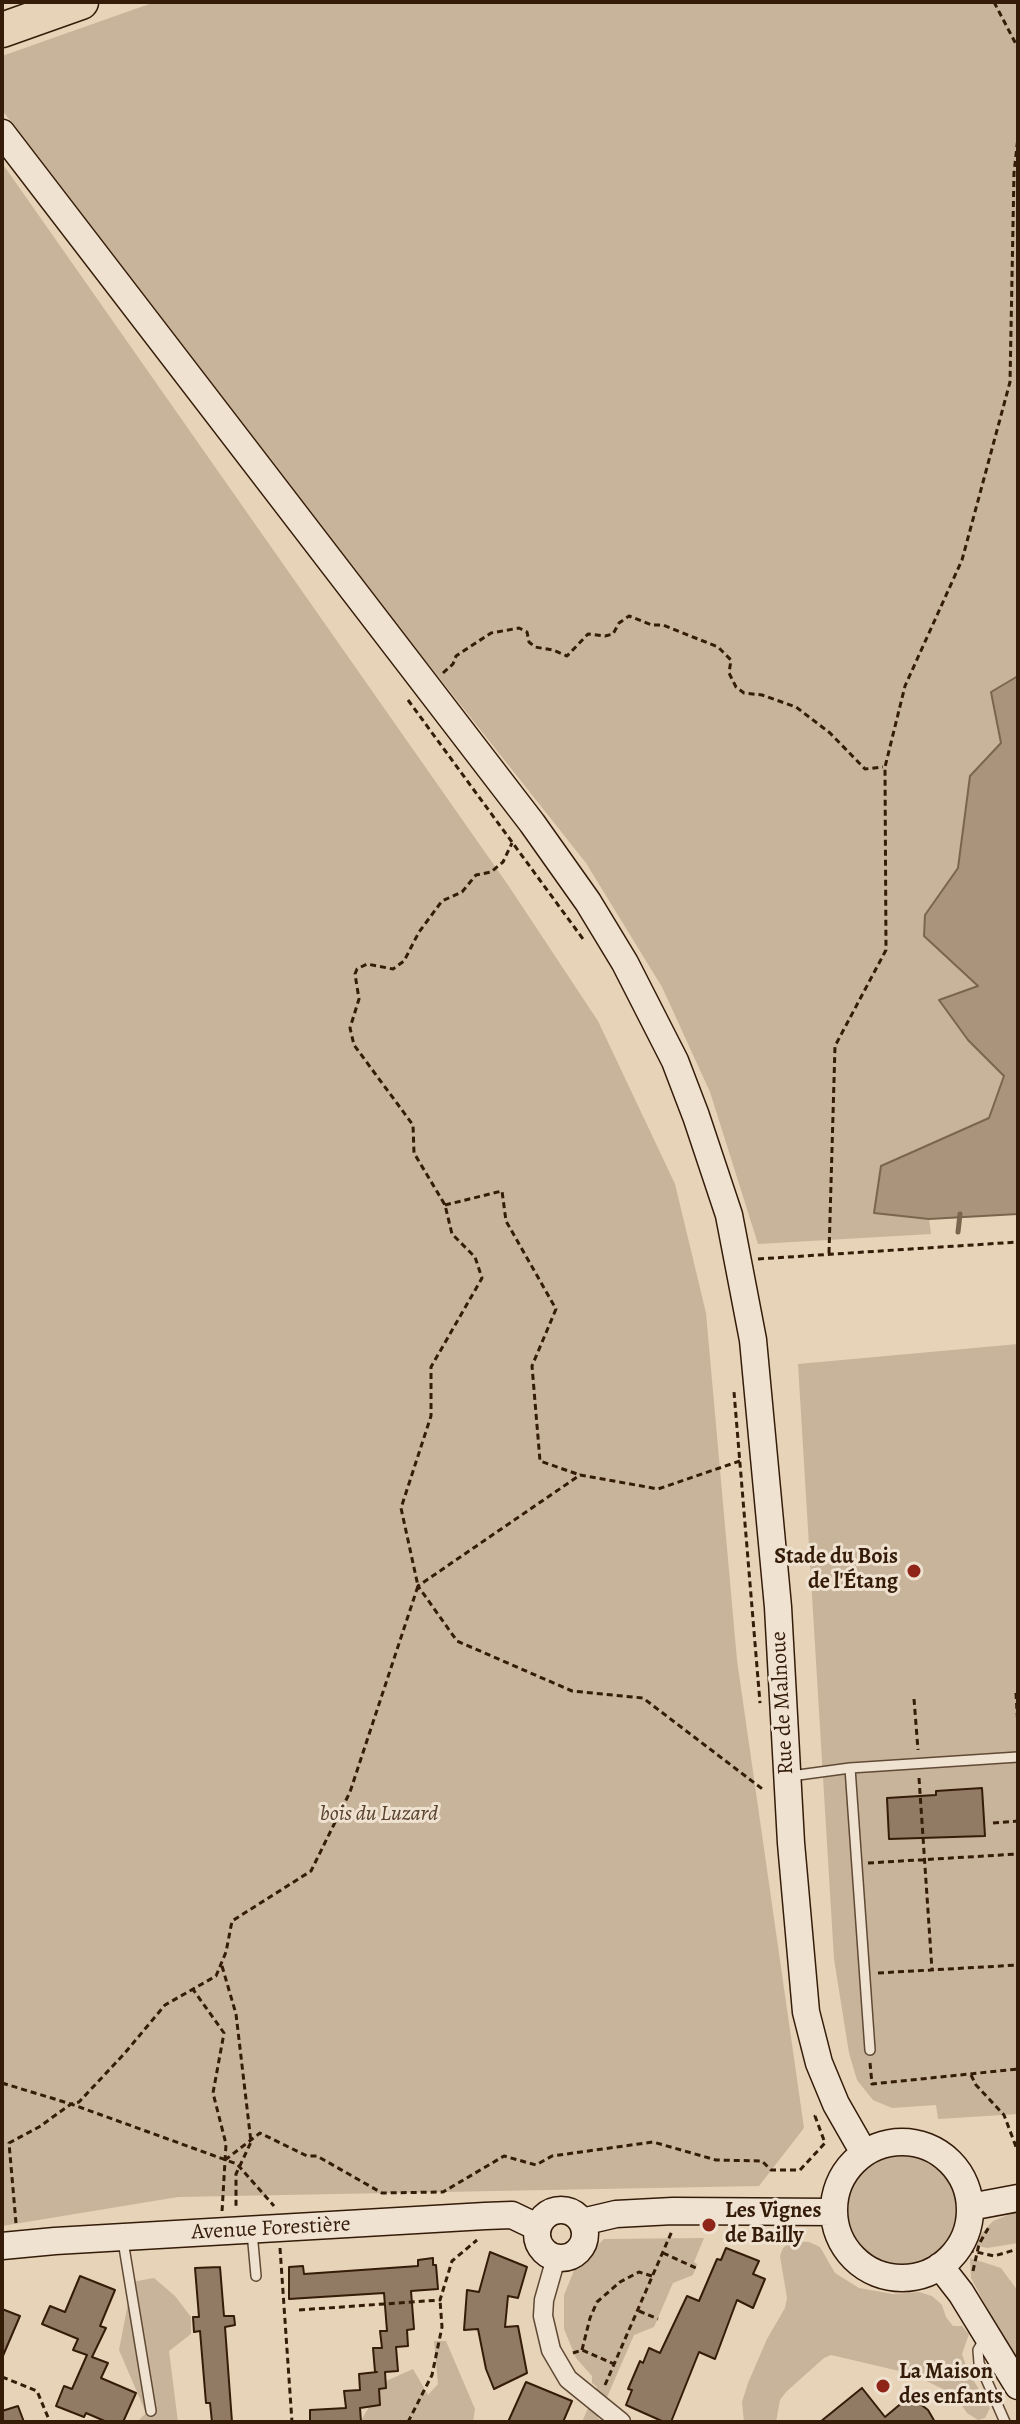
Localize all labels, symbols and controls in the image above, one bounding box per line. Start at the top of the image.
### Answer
place label: Stade du Bois de l'Étang [774,1545,898,1596]
marker: Stade du Bois de l'Étang [905,1562,923,1580]
street label: Rue de Malnoue [766,1631,800,1775]
park label: bois du Luzard [320,1802,438,1828]
place label: Les Vignes de Bailly [725,2199,821,2250]
street label: Avenue Forestière [191,2212,351,2246]
marker: Les Vignes de Bailly [700,2216,718,2234]
place label: La Maison des enfants [899,2360,1003,2412]
marker: La Maison des enfants [874,2377,892,2395]

